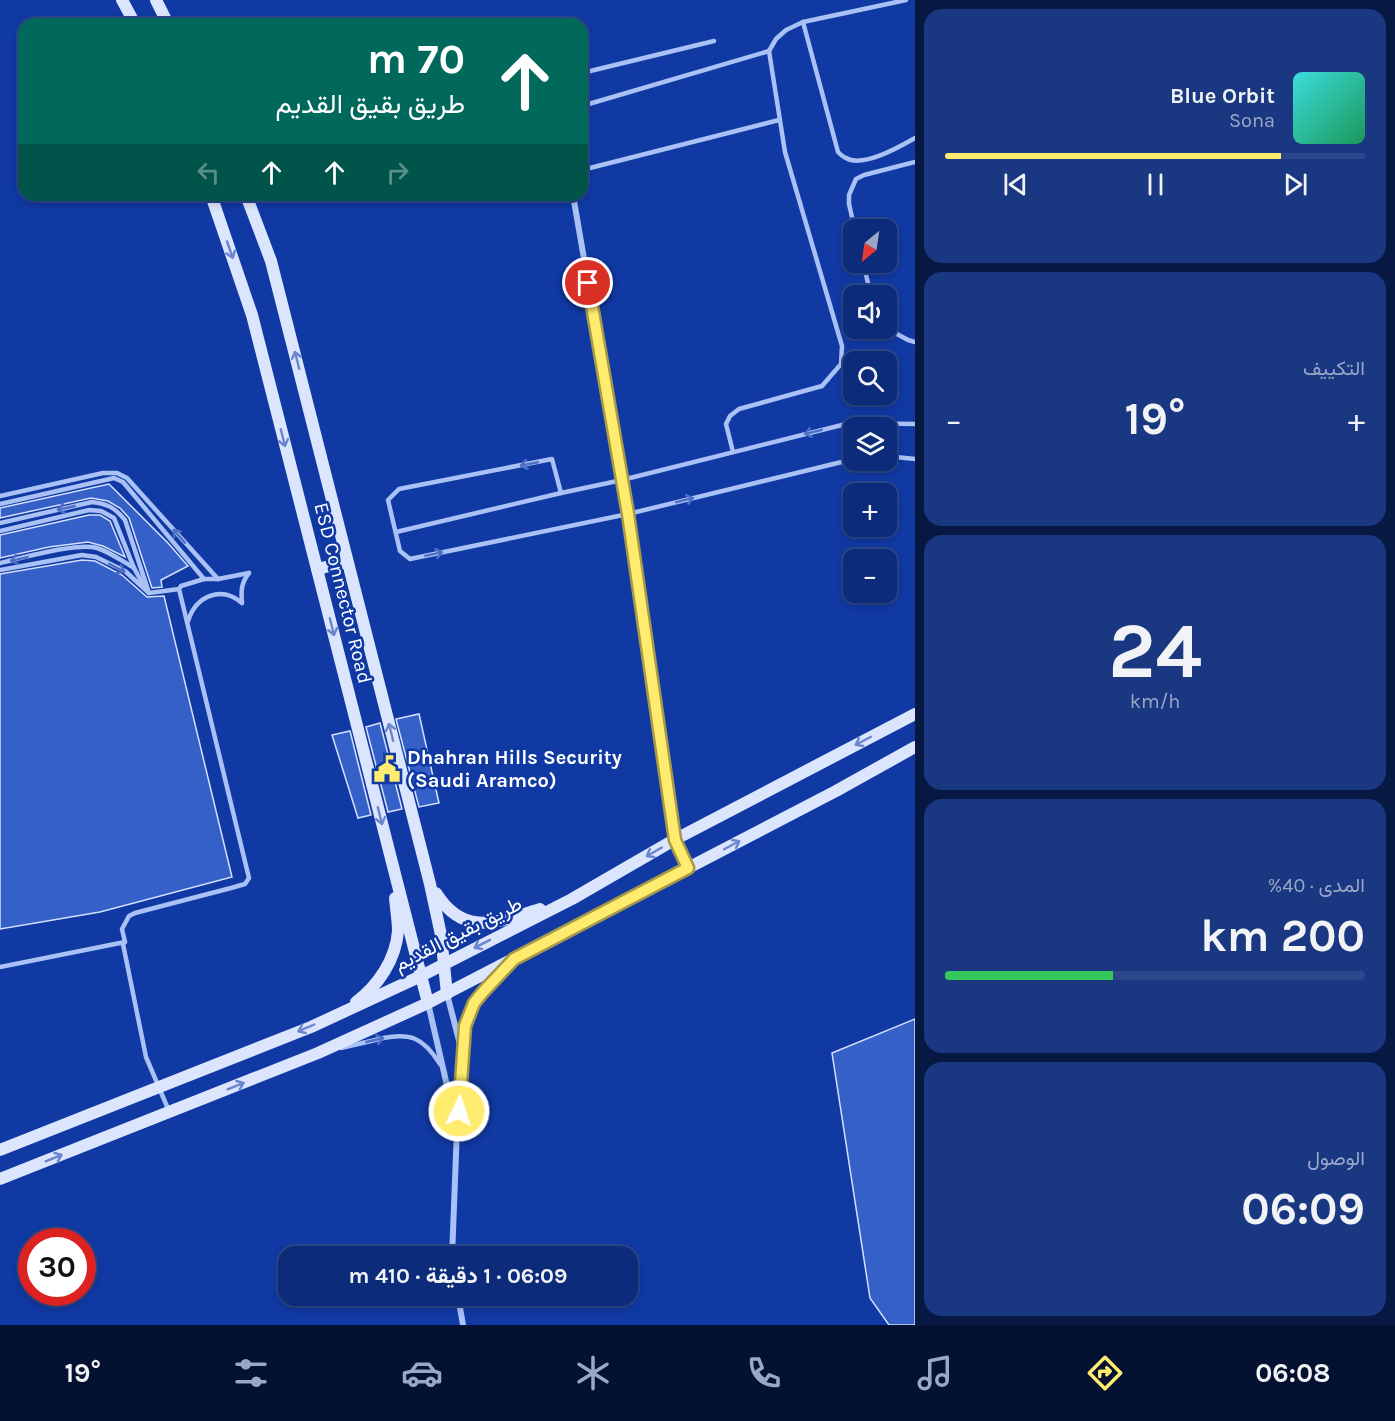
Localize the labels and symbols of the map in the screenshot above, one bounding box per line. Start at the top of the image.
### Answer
north arrow [843,219,897,273]
one-way arrow [226,240,237,259]
pin [562,257,613,308]
one-way arrow [290,351,302,370]
one-way arrow [804,427,823,439]
one-way arrow [278,428,290,447]
one-way arrow [520,459,540,470]
one-way arrow [675,494,694,505]
street label: ESD Connector Road [309,500,377,686]
one-way arrow [57,502,76,514]
one-way arrow [172,529,186,544]
one-way arrow [423,548,443,559]
one-way arrow [10,554,29,565]
one-way arrow [108,563,126,574]
one-way arrow [327,617,338,636]
one-way arrow [385,723,397,742]
one-way arrow [855,736,873,747]
place label: Dhahran Hills Security (Saudi Aramco) [407,746,622,792]
public building icon: Dhahran Hills Security (Saudi Aramco) [372,754,402,784]
one-way arrow [375,806,387,825]
one-way arrow [723,839,740,851]
one-way arrow [646,846,663,858]
street label: طريق بقيق القديم [390,892,526,977]
one-way arrow [474,939,492,951]
one-way arrow [298,1023,316,1034]
one-way arrow [365,1034,385,1045]
position arrow [427,1079,491,1143]
one-way arrow [226,1080,244,1091]
one-way arrow [45,1152,63,1163]
speed limit sign: 30 [18,1228,96,1306]

